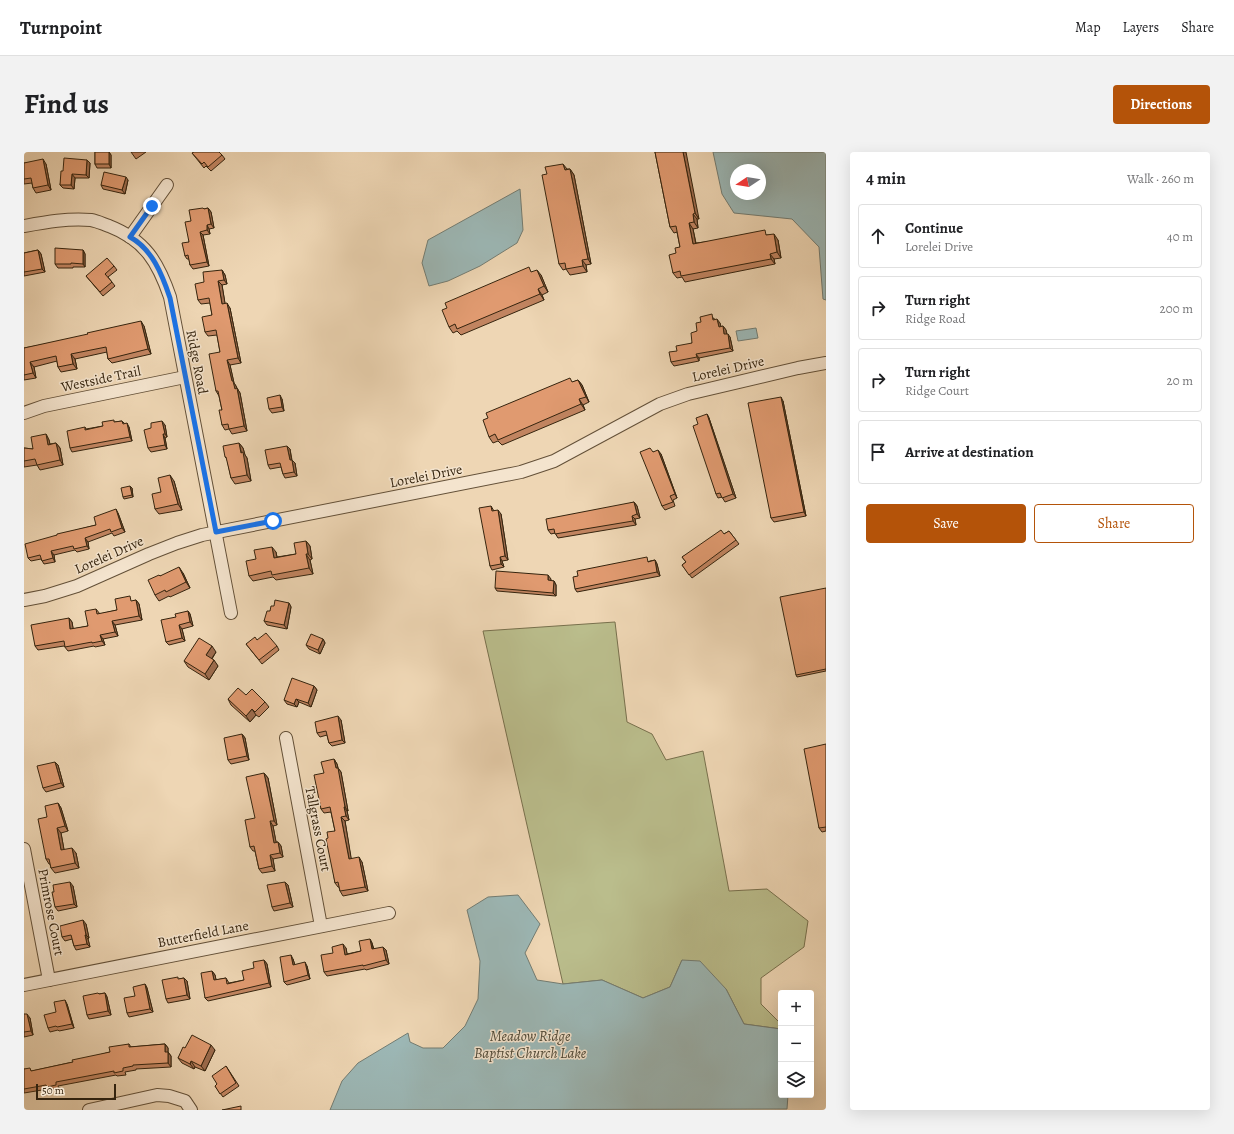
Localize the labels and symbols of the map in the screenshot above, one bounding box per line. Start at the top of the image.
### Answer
north arrow [730,164,766,200]
route end [143,197,161,215]
street label: Ridge Road [181,328,213,396]
street label: Lorelei Drive [690,351,766,387]
street label: Westside Trail [58,361,143,397]
street label: Lorelei Drive [388,460,464,492]
route start [264,512,282,530]
street label: Lorelei Drive [72,531,146,579]
street label: Tallgrass Court [300,785,336,873]
street label: Primrose Court [33,867,69,958]
street label: Butterfield Lane [156,916,250,952]
water label: Meadow Ridge Baptist Church Lake [474,1026,587,1063]
scale bar [36,1082,116,1101]

